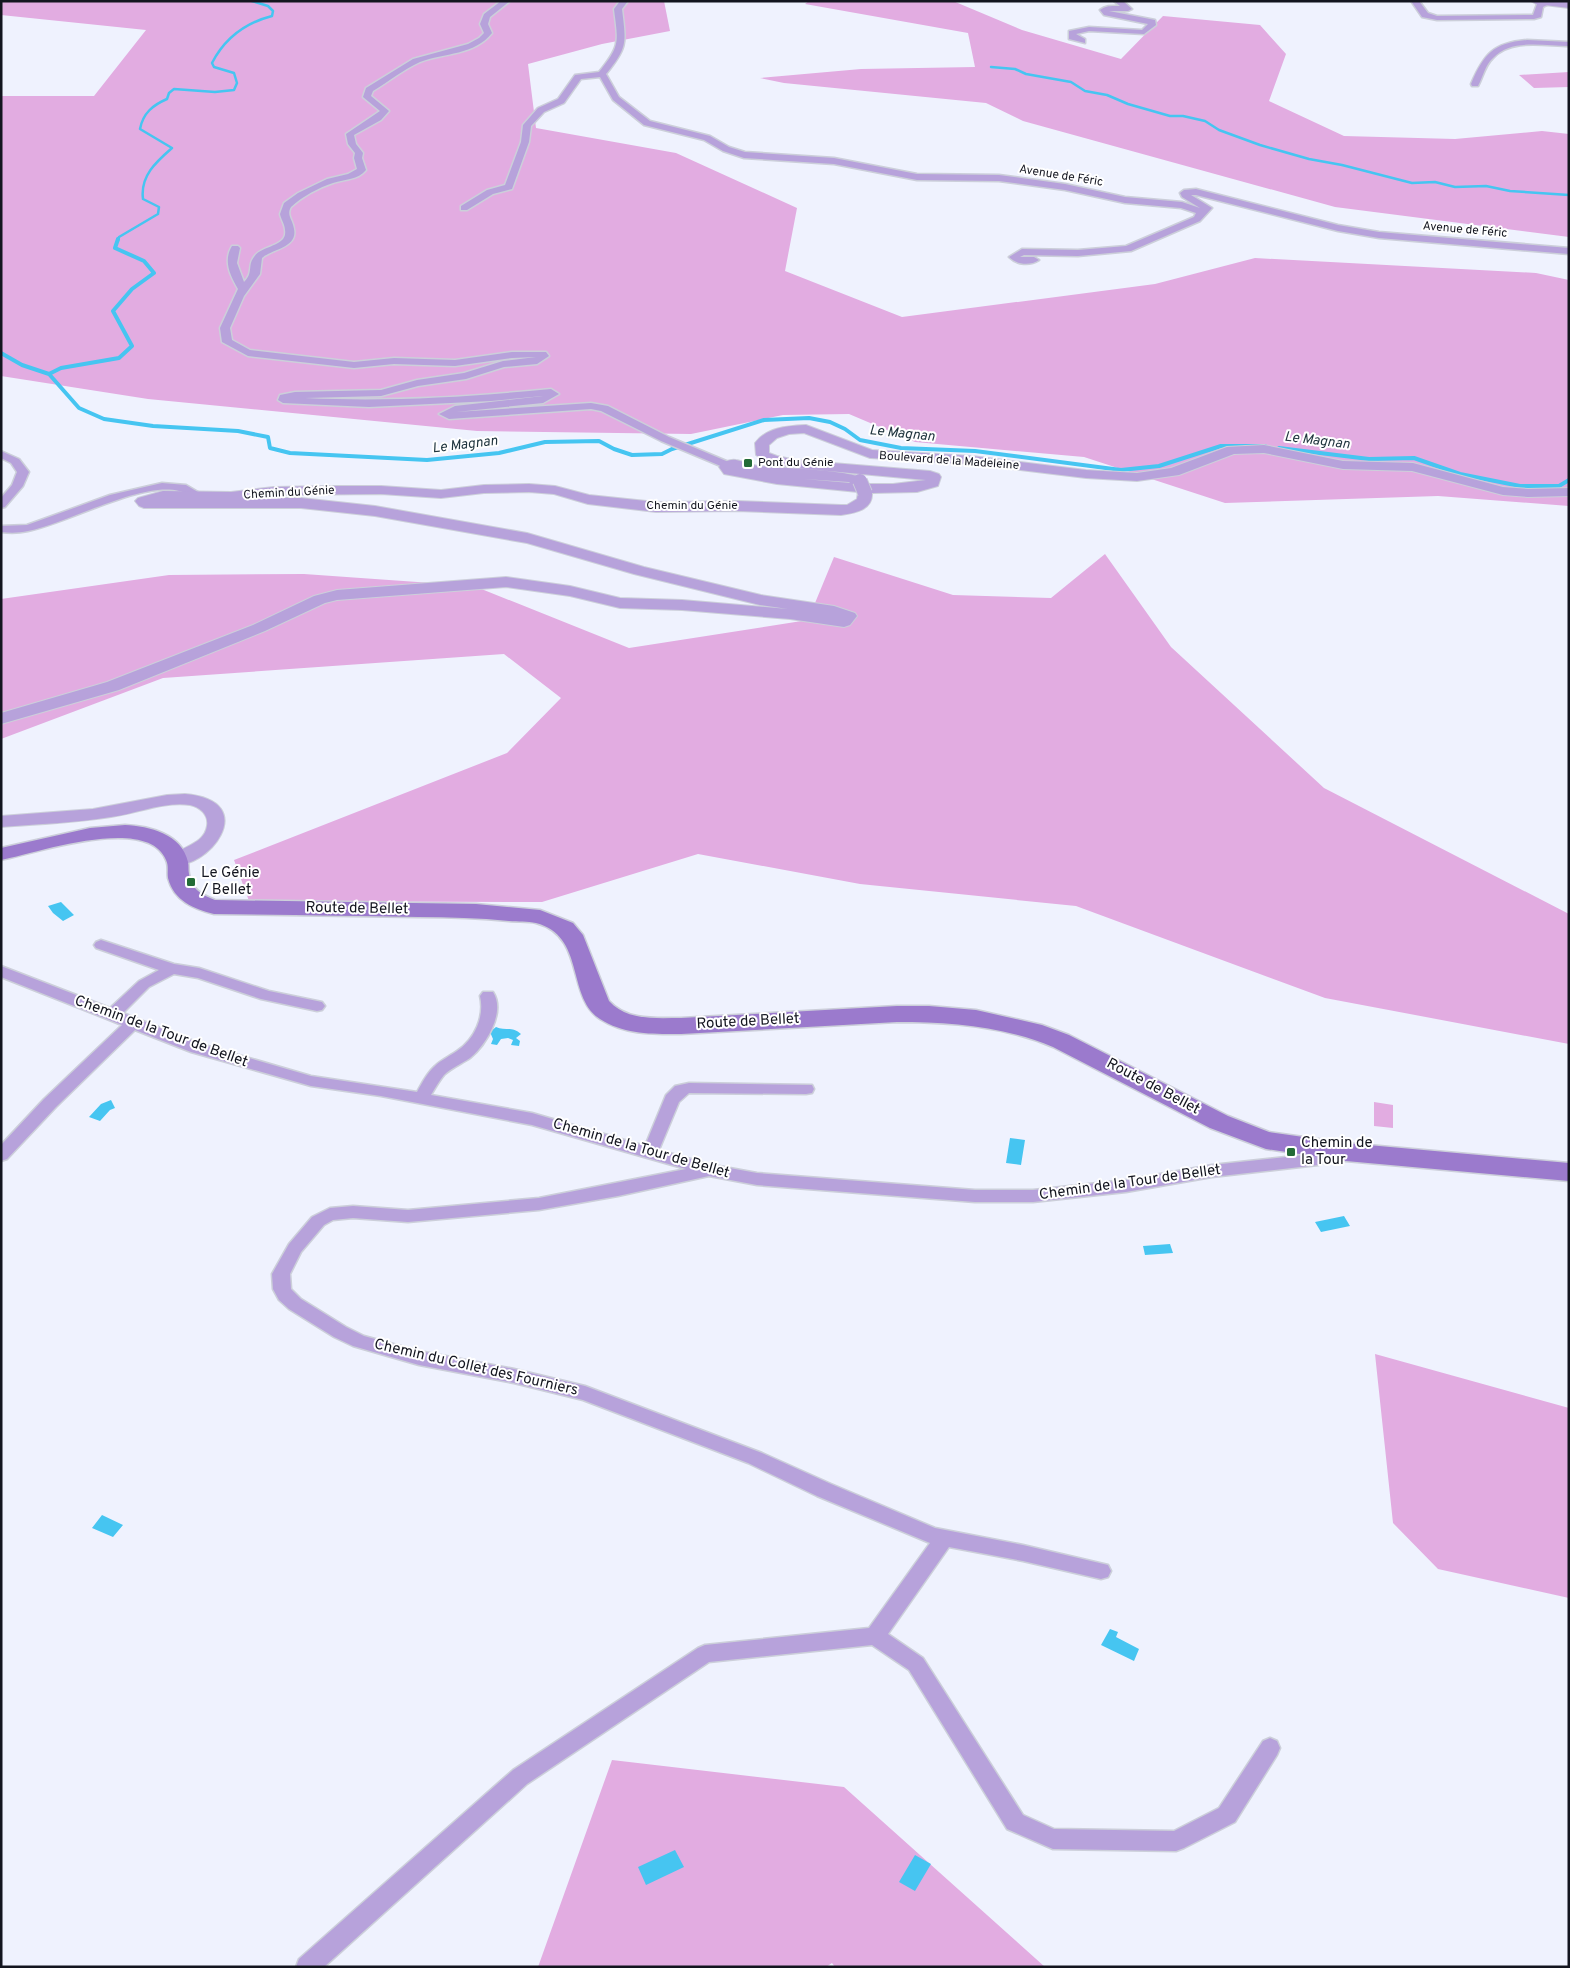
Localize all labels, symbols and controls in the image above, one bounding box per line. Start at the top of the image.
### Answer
street label: Avenue de Féric [1018,161,1104,191]
street label: Avenue de Féric [1422,218,1508,242]
water label: Le Magnan [868,422,936,446]
water label: Le Magnan [1283,429,1351,453]
water label: Le Magnan [431,433,499,457]
street label: Boulevard de la Madeleine [878,448,1020,474]
place label: Pont du Génie [758,455,833,471]
marker: Pont du Génie [742,457,754,469]
street label: Chemin du Génie [243,483,335,503]
street label: Chemin du Génie [646,498,738,514]
place label: Le Génie / Bellet [200,864,260,900]
marker: Le Génie / Bellet [185,876,197,888]
street label: Route de Bellet [305,899,409,919]
street label: Chemin de la Tour de Bellet [72,992,250,1072]
street label: Route de Bellet [696,1010,800,1034]
street label: Route de Bellet [1103,1054,1203,1120]
street label: Chemin de la Tour de Bellet [550,1115,732,1183]
place label: Chemin de la Tour [1301,1134,1373,1170]
marker: Chemin de la Tour [1285,1146,1297,1158]
street label: Chemin de la Tour de Bellet [1038,1161,1222,1205]
street label: Chemin du Collet des Fourniers [372,1335,580,1401]

